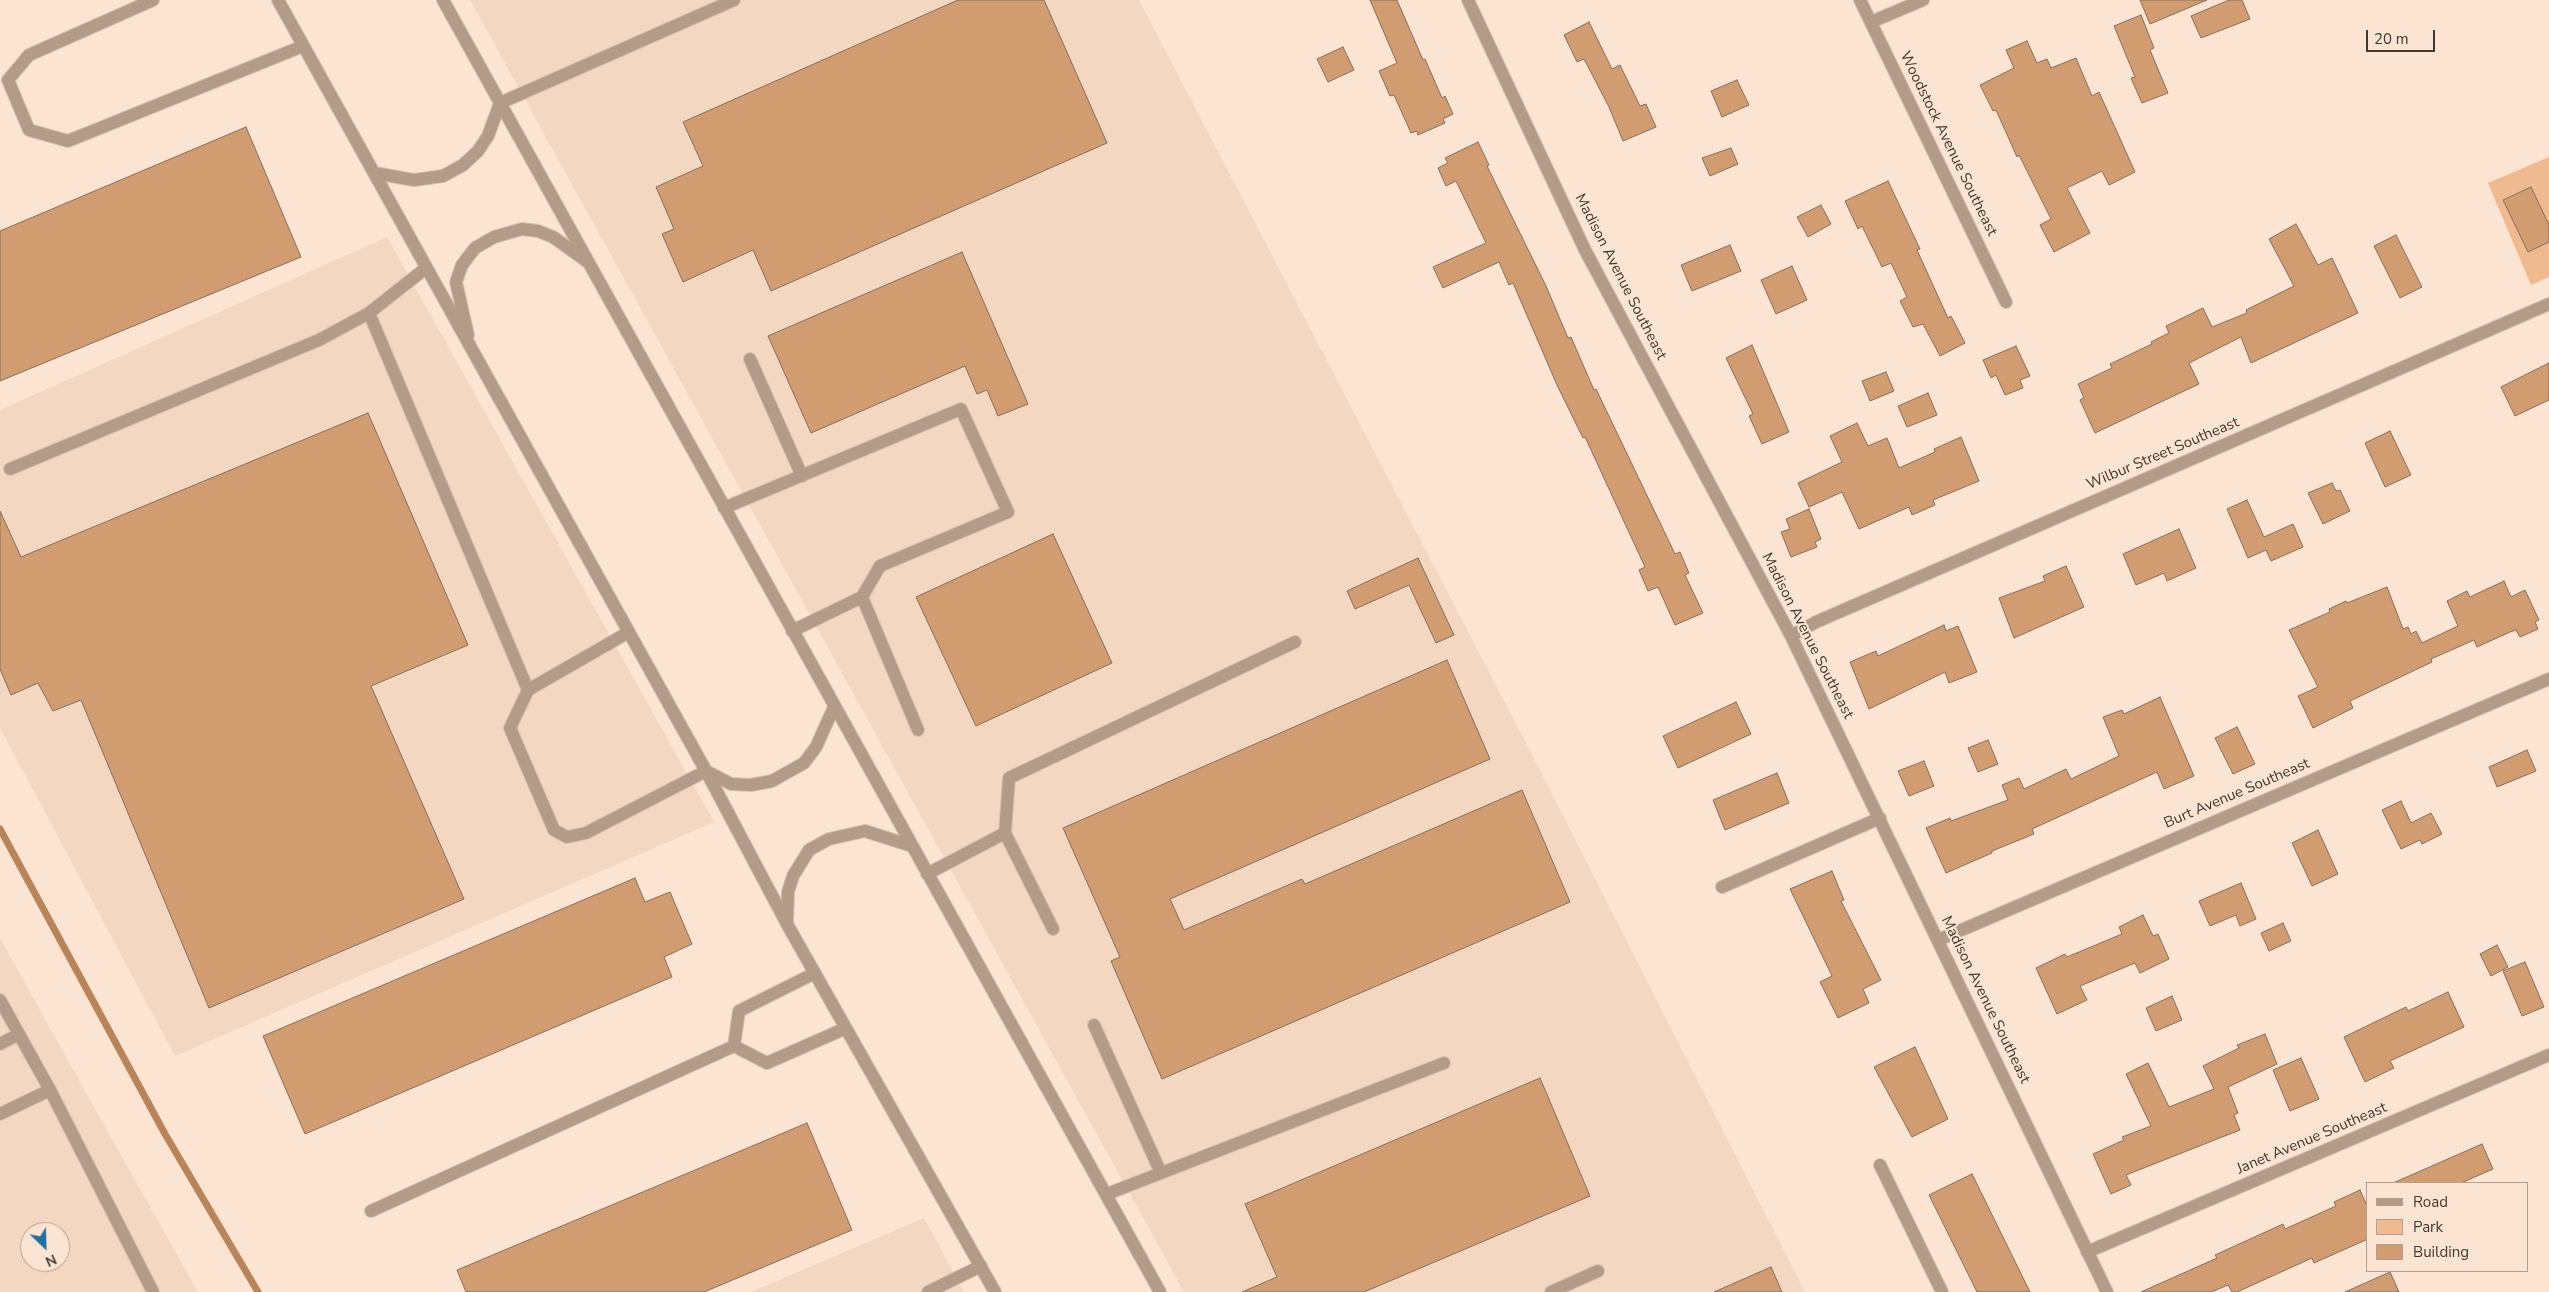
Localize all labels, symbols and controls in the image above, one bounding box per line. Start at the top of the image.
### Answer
scale bar [2369,20,2438,52]
text: 20 m [2374,29,2409,49]
street label: Woodstock Avenue Southeast [1895,49,2001,239]
street label: Madison Avenue Southeast [1570,191,1670,363]
street label: Wilbur Street Southeast [2084,414,2242,494]
street label: Madison Avenue Southeast [1757,550,1857,722]
street label: Burt Avenue Southeast [2162,755,2312,833]
street label: Madison Avenue Southeast [1937,913,2033,1087]
street label: Janet Avenue Southeast [2234,1099,2390,1179]
legend [2366,1182,2529,1272]
text: Road [2413,1192,2448,1212]
text: Park [2413,1217,2443,1237]
north arrow [20,1222,70,1272]
text: Building [2413,1242,2469,1262]
text: N [42,1249,60,1271]

